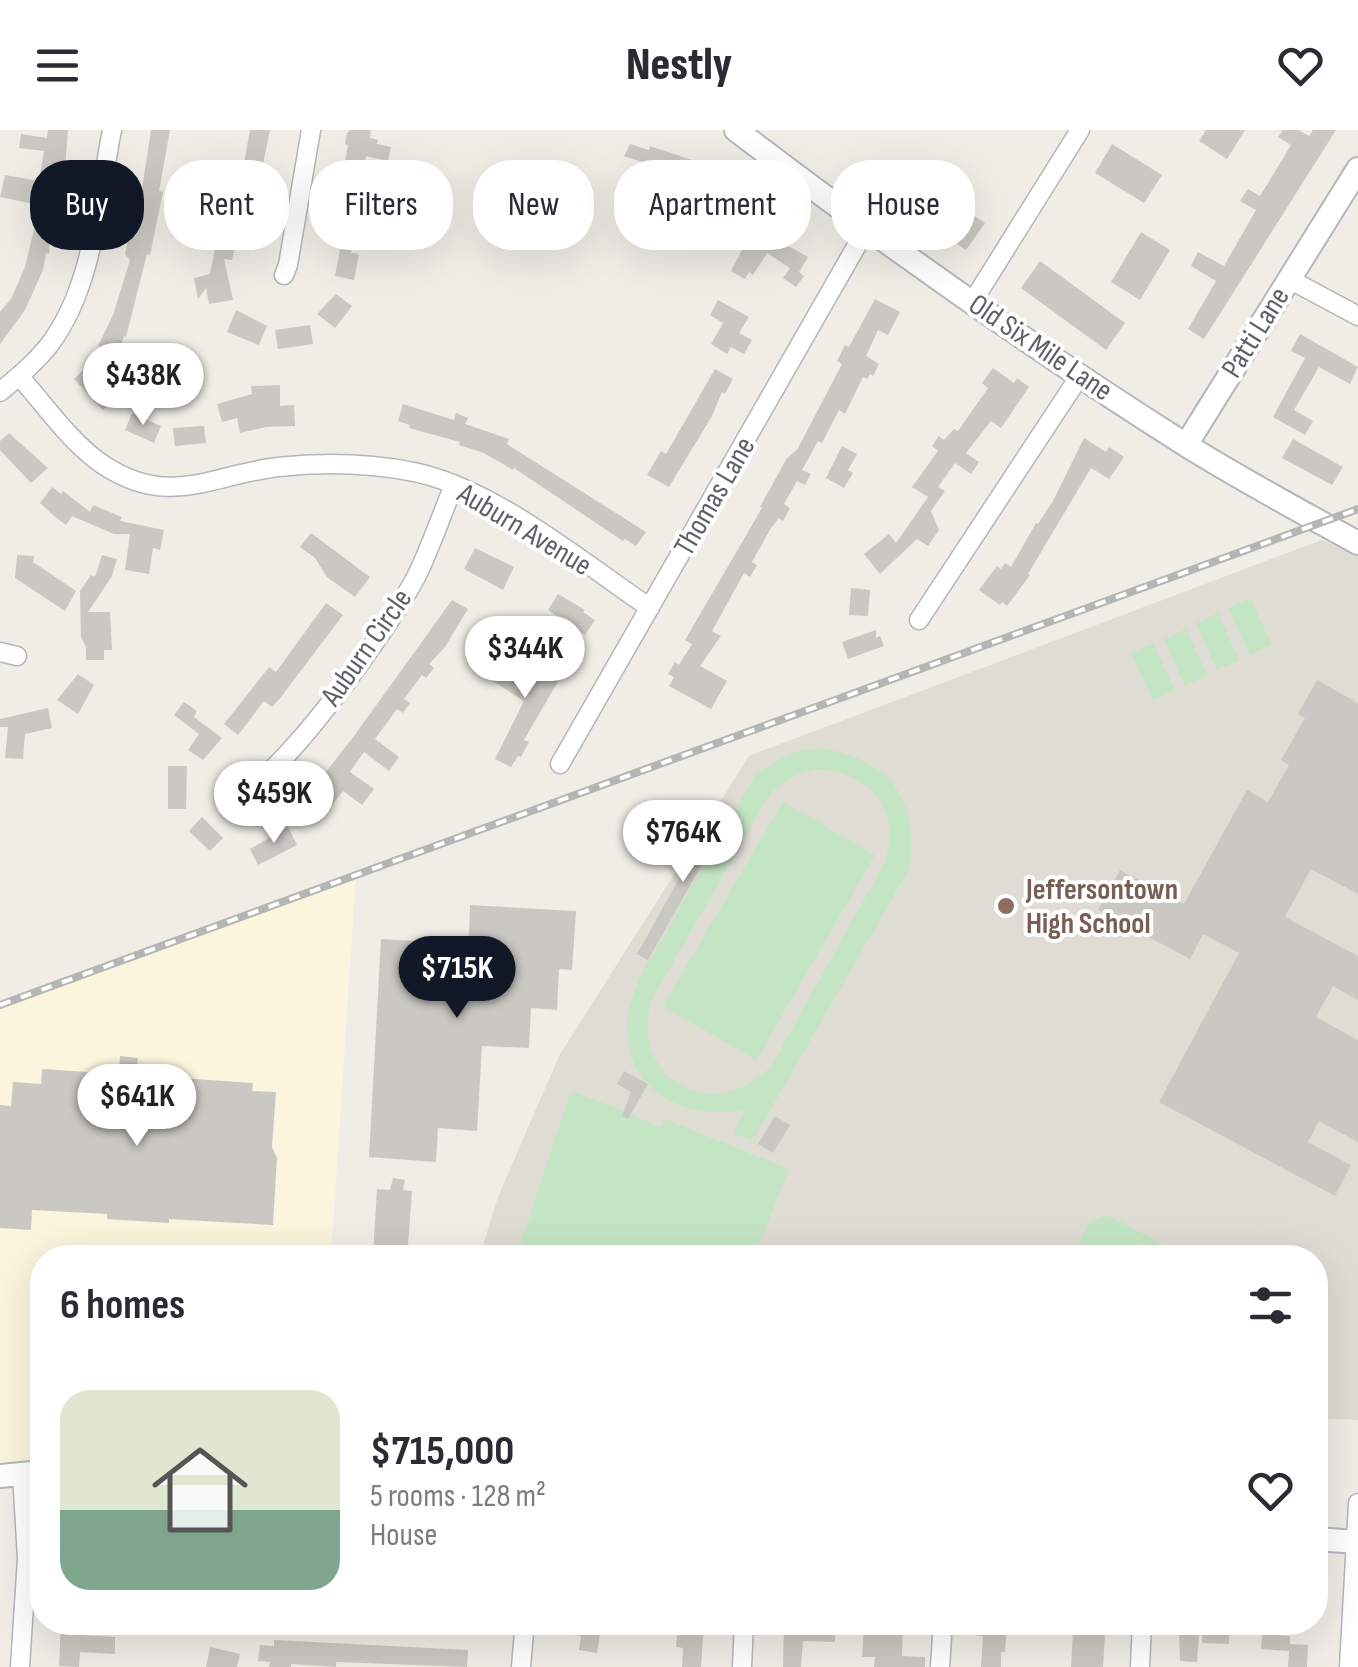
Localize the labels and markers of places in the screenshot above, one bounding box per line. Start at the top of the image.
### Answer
pin: $438K [73,343,213,428]
pin: $344K [455,616,595,701]
pin: $459K [204,761,344,846]
pin: $764K [613,800,753,885]
place label: Jeffersontown High School [1025,872,1178,942]
marker: Jeffersontown High School [995,895,1017,917]
pin: $715K [387,936,527,1021]
pin: $641K [67,1064,207,1149]

